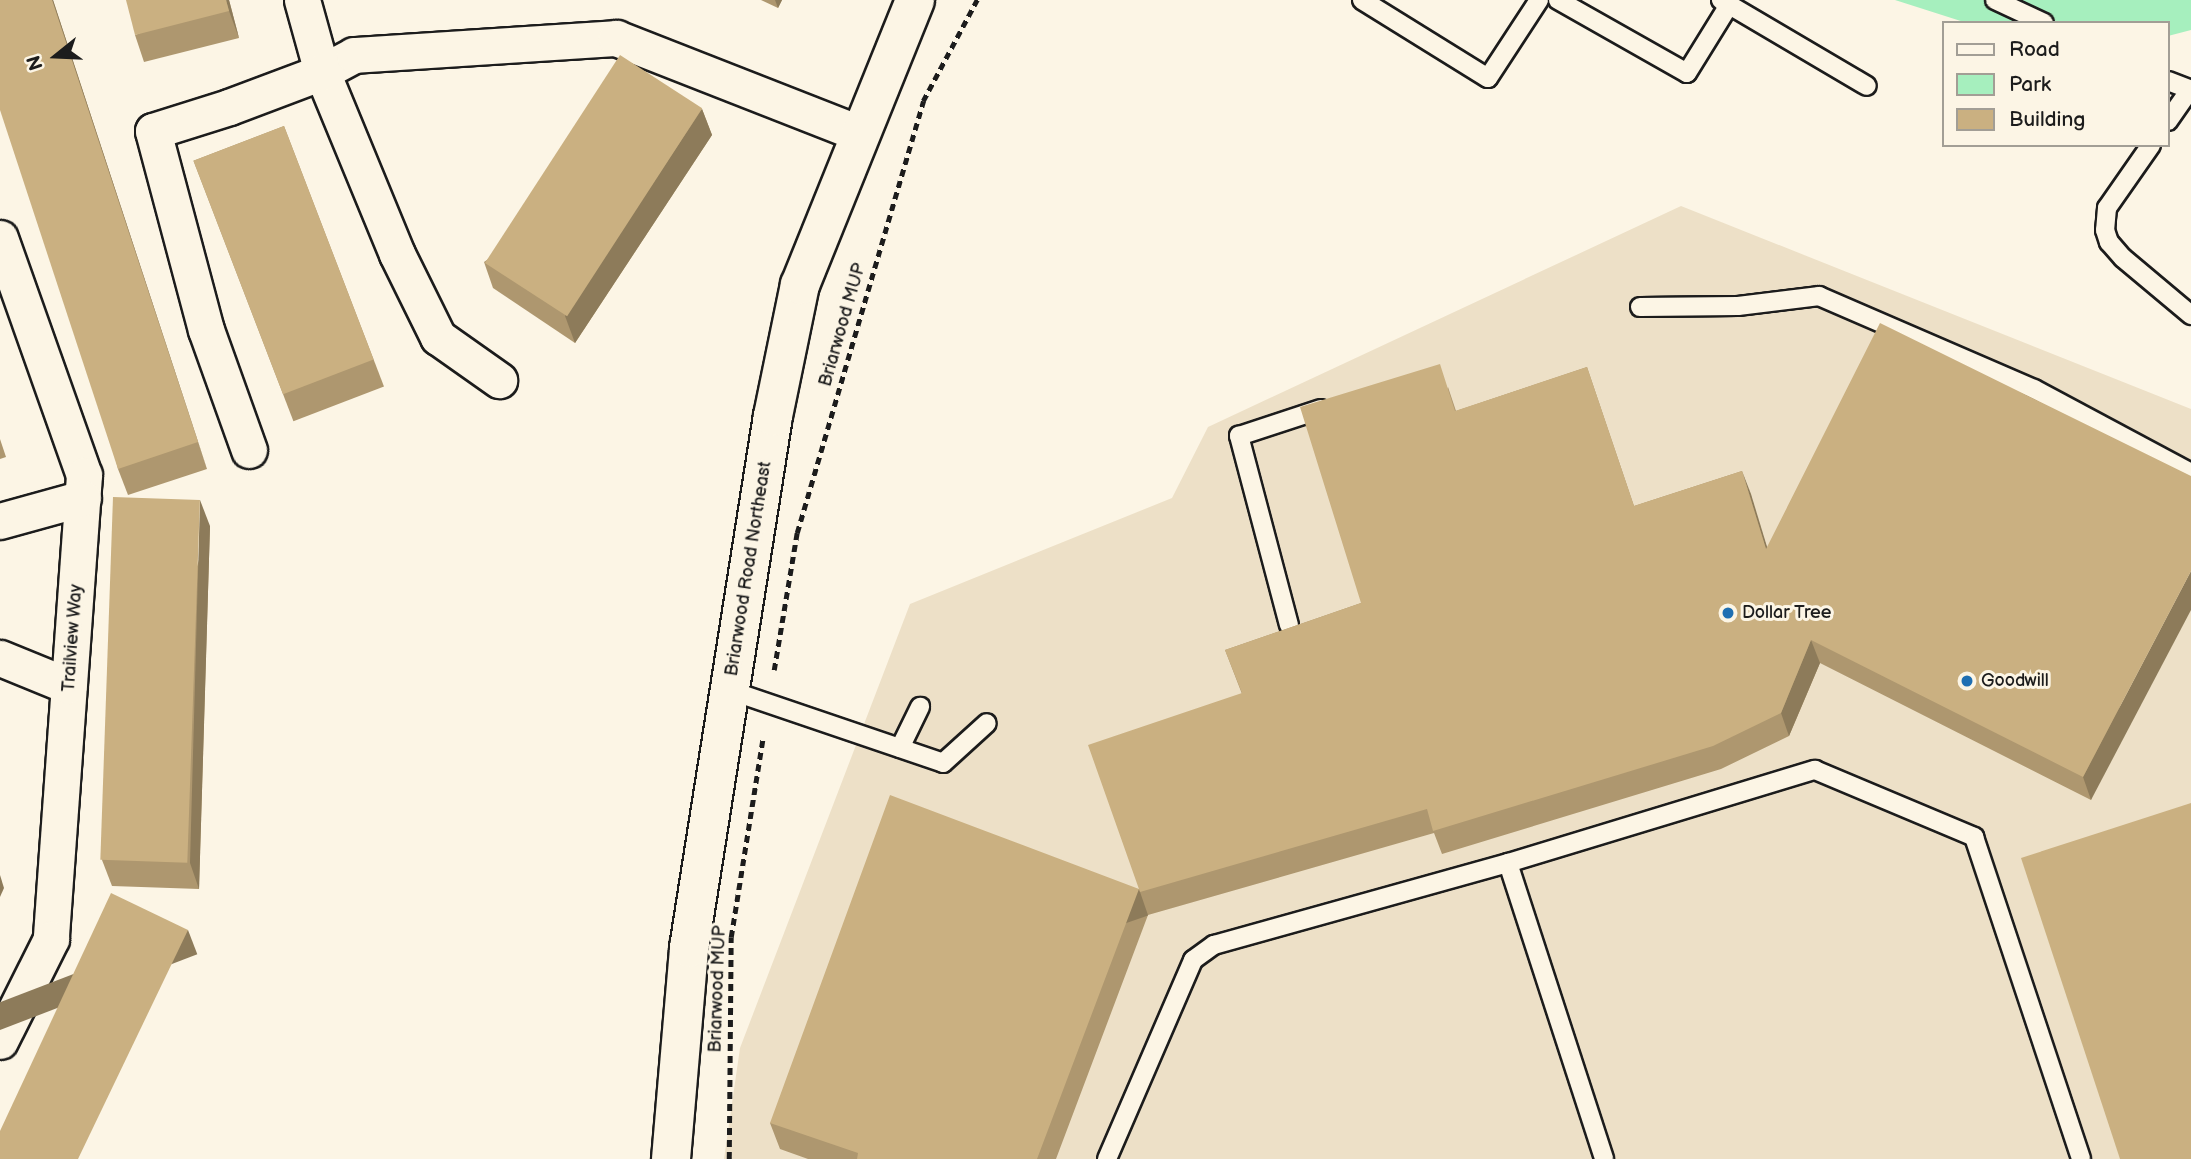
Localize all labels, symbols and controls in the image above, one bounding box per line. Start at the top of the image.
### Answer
north arrow [21,21,91,91]
legend [1942,21,2170,147]
text: Road [2009,37,2060,62]
text: N [22,52,49,73]
text: Park [2009,72,2051,97]
text: Building [2009,107,2085,132]
street label: Briarwood MUP [815,261,871,389]
street label: Briarwood Road Northeast [721,460,777,678]
street label: Trailview Way [58,583,88,693]
place label: Dollar Tree [1742,602,1832,624]
marker: Dollar Tree [1720,605,1736,621]
place label: Goodwill [1981,670,2049,692]
marker: Goodwill [1959,673,1975,689]
street label: Briarwood MUP [705,925,731,1053]

